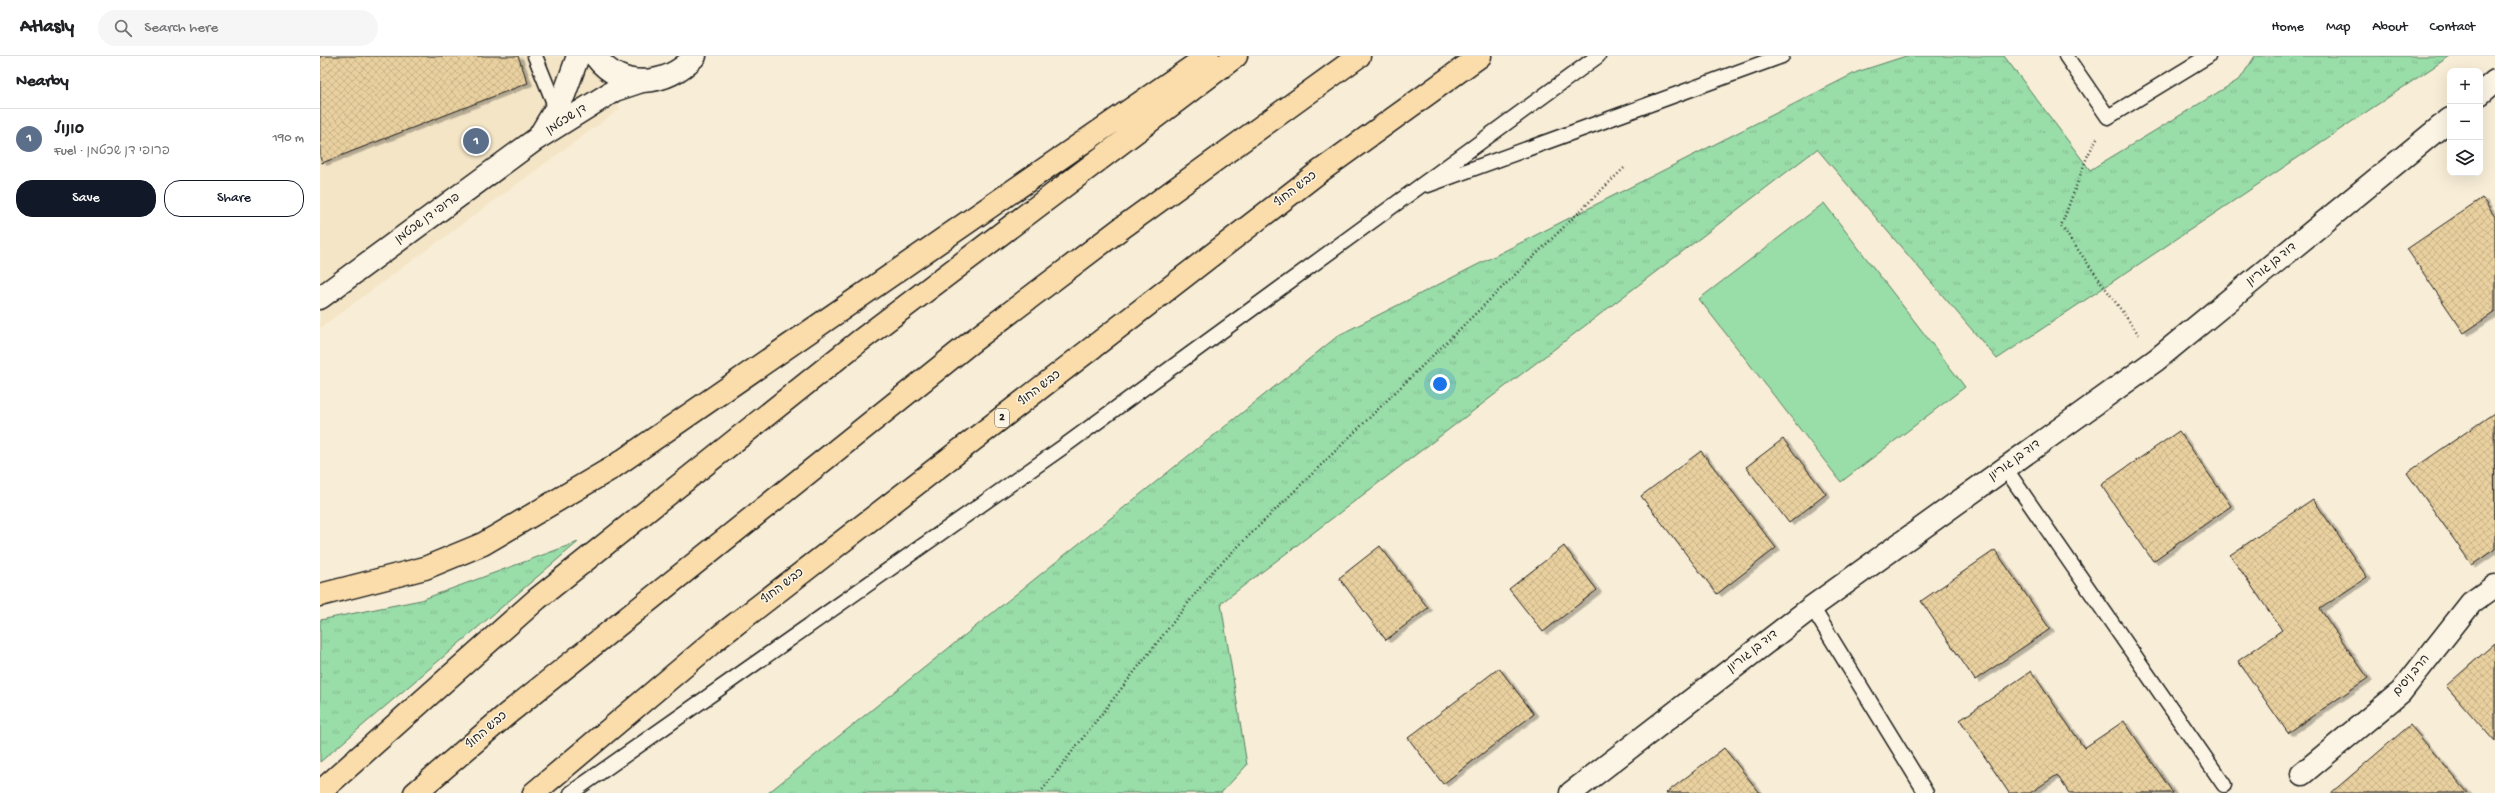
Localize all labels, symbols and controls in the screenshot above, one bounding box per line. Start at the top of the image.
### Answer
search box [98,10,378,46]
text: Atlasly [20,16,74,39]
icon: search [112,17,134,39]
text: Search here [144,19,218,37]
text: Home [2272,19,2304,36]
text: Map [2326,19,2350,36]
text: About [2372,19,2408,36]
text: Contact [2430,19,2475,36]
map controls [2447,68,2483,176]
button: + [2447,68,2483,104]
text: Nearby [16,72,69,92]
street label: דן שכטמן [544,101,590,138]
button: − [2447,104,2483,140]
text: סונול [54,121,84,139]
pin: 1 [463,126,489,156]
text: 1 [26,131,32,146]
text: 190 m [273,131,304,146]
button: layers [2447,140,2483,176]
text: Fuel · פרופ' דן שכטמן [54,144,170,159]
street label: כביש החוף [1271,168,1320,211]
button: Save [16,180,156,217]
button: Share [164,180,304,217]
street label: פרופ' דן שכטמן [392,190,463,247]
street label: דוד בן גוריון [2244,241,2300,289]
street label: כביש החוף [1015,367,1064,410]
your location [1430,374,1450,394]
road number: 2 [995,409,1009,427]
street label: דוד בן גוריון [1986,438,2044,484]
street label: כביש החוף [758,565,807,608]
street label: דוד בן גוריון [1725,628,1781,676]
street label: הרב ניסים [2391,653,2433,699]
street label: כביש החוף [463,709,510,753]

